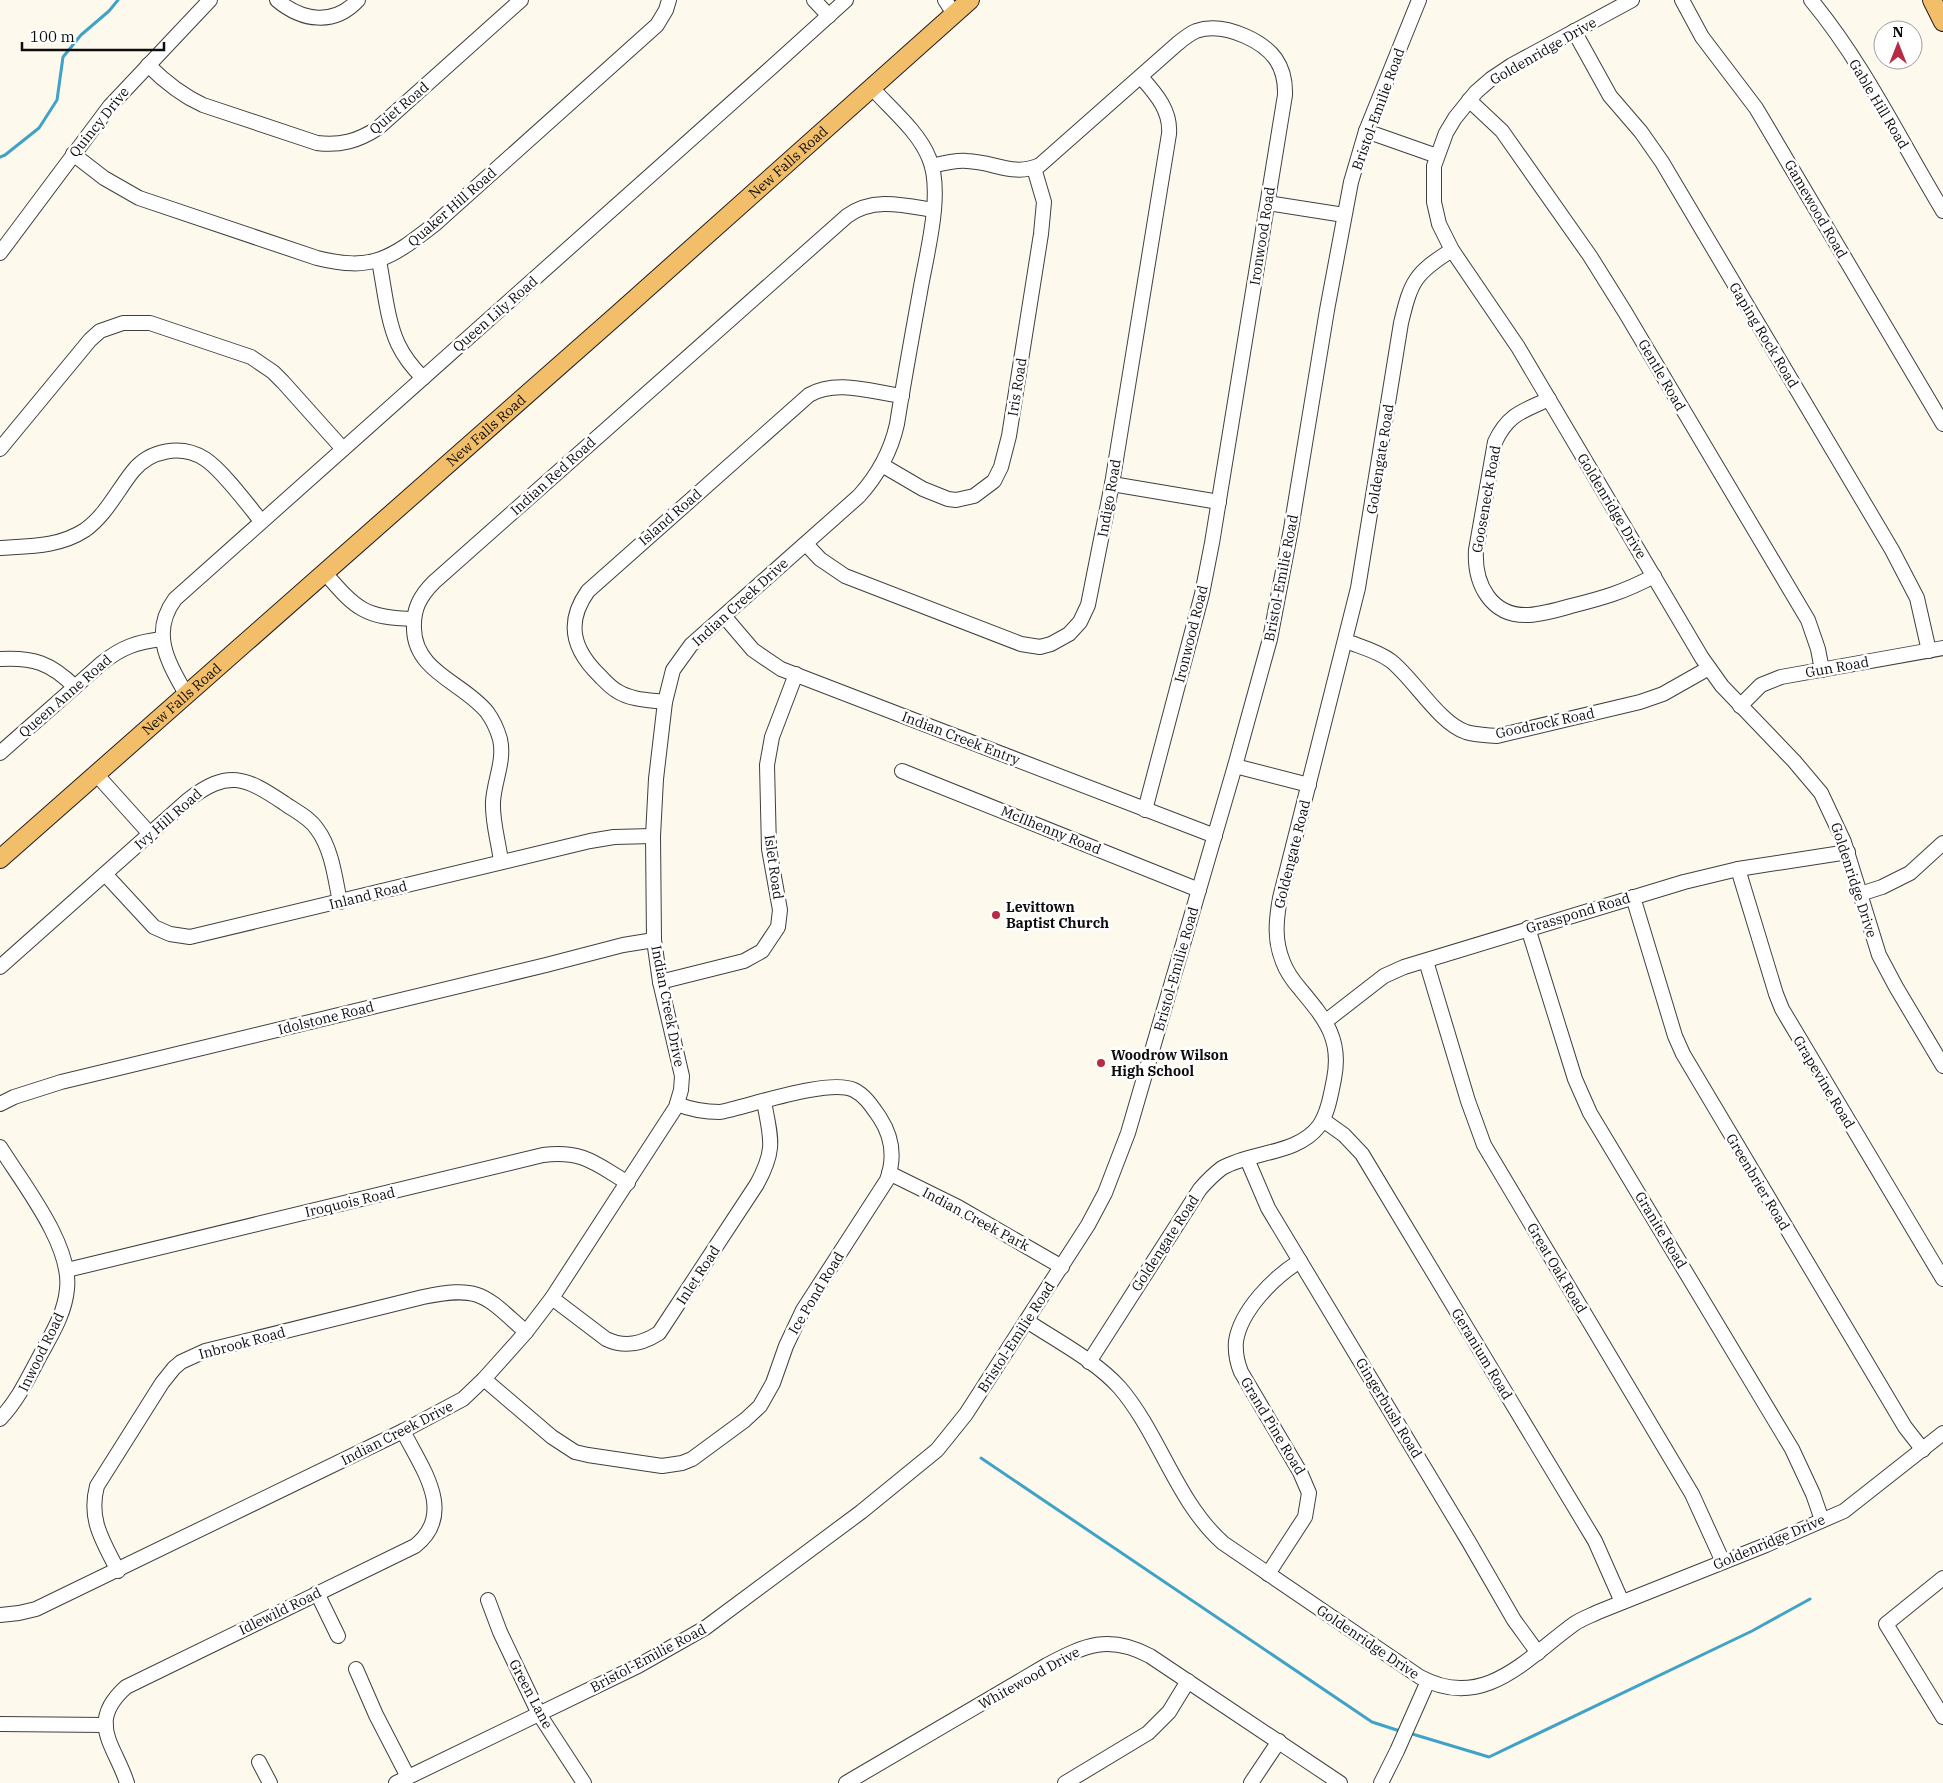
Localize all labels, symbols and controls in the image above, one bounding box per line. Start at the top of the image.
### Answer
street label: Goldenridge Drive [1487,13,1599,89]
scale bar [22,20,165,52]
north arrow [1873,20,1923,70]
text: N [1892,23,1904,41]
text: 100 m [30,27,75,46]
street label: Bristol-Emilie Road [1348,45,1409,173]
street label: Gable Hill Road [1845,56,1913,153]
street label: Quiet Road [366,78,433,138]
street label: Quincy Drive [65,83,133,161]
street label: New Falls Road [745,122,832,202]
street label: Gamewood Road [1781,157,1852,262]
street label: Quaker Hill Road [404,163,500,250]
street label: Ironwood Road [1245,185,1279,287]
street label: Queen Lily Road [449,272,542,356]
street label: Gaping Rock Road [1725,279,1803,391]
street label: Gentle Road [1634,336,1690,414]
street label: Iris Road [1004,356,1031,418]
street label: New Falls Road [442,390,530,470]
street label: Goldengate Road [1362,402,1398,515]
street label: Indian Red Road [507,433,600,519]
street label: Gooseneck Road [1468,443,1504,554]
street label: Goldenridge Drive [1573,450,1651,562]
street label: Indigo Road [1093,457,1125,538]
street label: Island Road [635,484,706,549]
street label: Bristol-Emilie Road [1260,513,1302,643]
street label: Indian Creek Drive [688,554,792,650]
street label: Ironwood Road [1170,583,1212,685]
street label: Queen Anne Road [15,650,116,741]
street label: Gun Road [1804,652,1871,681]
street label: New Falls Road [138,659,225,739]
street label: Goodrock Road [1494,704,1597,742]
street label: Indian Creek Entry [899,707,1023,769]
street label: Ivy Hill Road [130,784,206,853]
street label: Goldengate Road [1270,797,1314,910]
street label: McIlhenny Road [998,802,1104,858]
street label: Goldenridge Drive [1827,820,1881,940]
street label: Islet Road [761,834,788,901]
street label: Inland Road [327,877,409,913]
street label: Grasspond Road [1524,888,1633,937]
place label: Levittown Baptist Church [1006,898,1109,932]
street label: Bristol-Emilie Road [1150,904,1203,1033]
marker: Levittown Baptist Church [990,909,1002,921]
street label: Indian Creek Drive [647,944,689,1068]
street label: Idolstone Road [276,997,376,1039]
street label: Grapevine Road [1789,1032,1859,1132]
place label: Woodrow Wilson High School [1111,1046,1228,1080]
marker: Woodrow Wilson High School [1095,1057,1107,1069]
street label: Greenbrier Road [1722,1130,1794,1234]
street label: Iroquois Road [303,1183,397,1221]
street label: Indian Creek Park [919,1183,1033,1255]
street label: Granite Road [1631,1188,1691,1272]
street label: Goldengate Road [1127,1191,1203,1295]
street label: Great Oak Road [1523,1220,1591,1317]
street label: Inlet Road [672,1242,724,1308]
street label: Ice Pond Road [784,1248,848,1338]
street label: Bristol-Emilie Road [973,1278,1059,1396]
street label: Geranium Road [1448,1305,1517,1403]
street label: Inwood Road [14,1309,68,1394]
street label: Inbrook Road [197,1323,288,1363]
street label: Gingerbush Road [1352,1355,1426,1462]
street label: Grand Pine Road [1237,1374,1310,1479]
street label: Indian Creek Drive [338,1397,456,1469]
street label: Goldenridge Drive [1710,1510,1828,1574]
street label: Idlewild Road [236,1583,325,1639]
street label: Goldenridge Drive [1313,1601,1423,1683]
street label: Bristol-Emilie Road [587,1620,709,1696]
street label: Whitewood Drive [975,1643,1083,1713]
street label: Green Lane [505,1656,557,1732]

